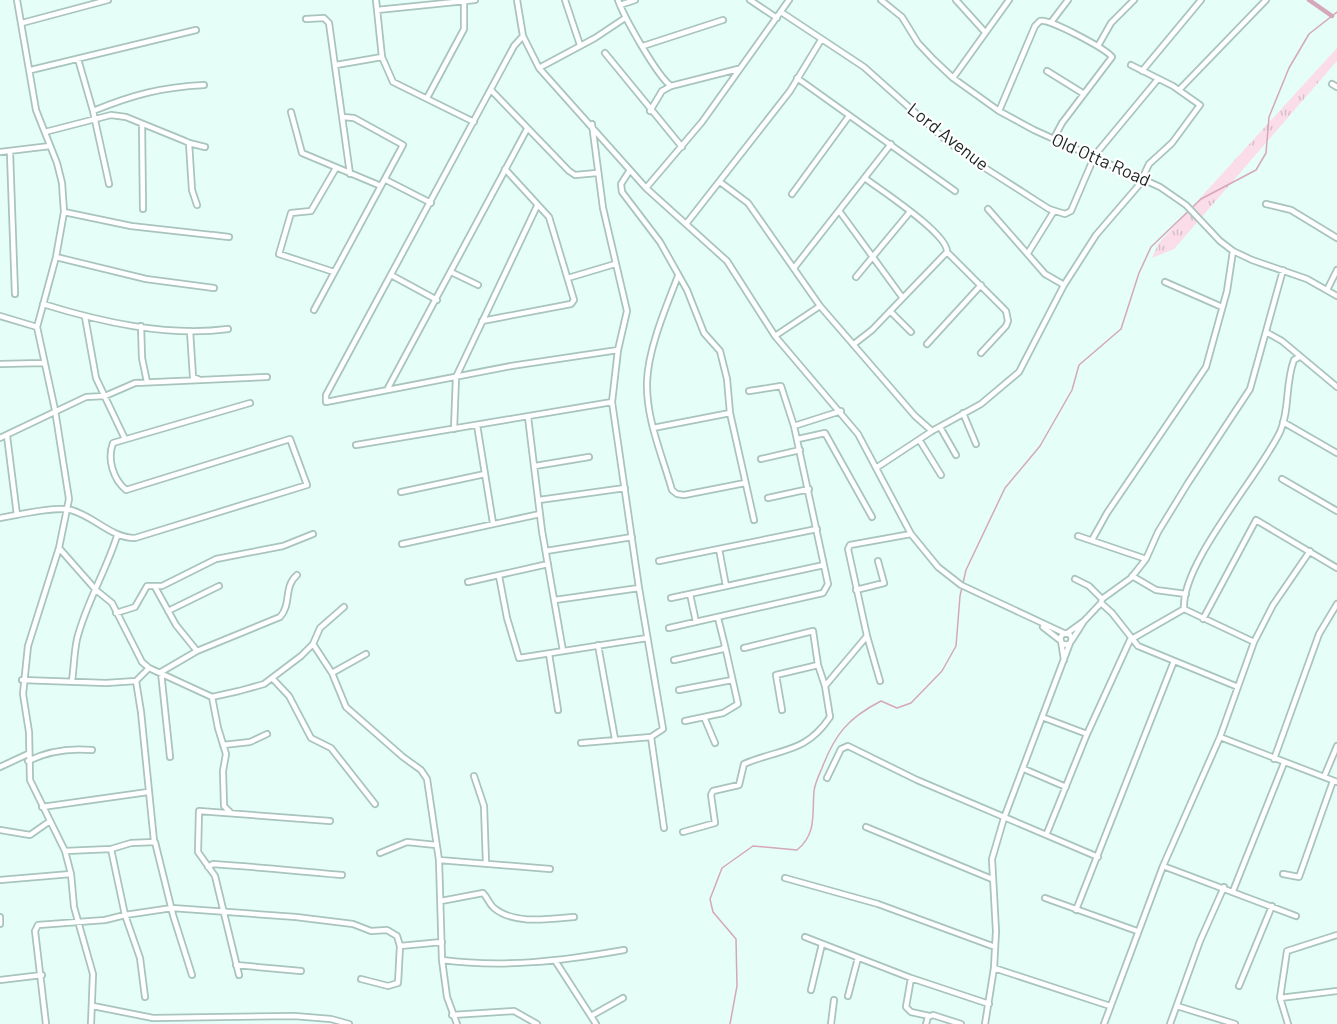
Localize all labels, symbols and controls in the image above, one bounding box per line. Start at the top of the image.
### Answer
street label: Lord Avenue [904,98,994,175]
street label: Old Otta Road [1049,128,1154,191]

